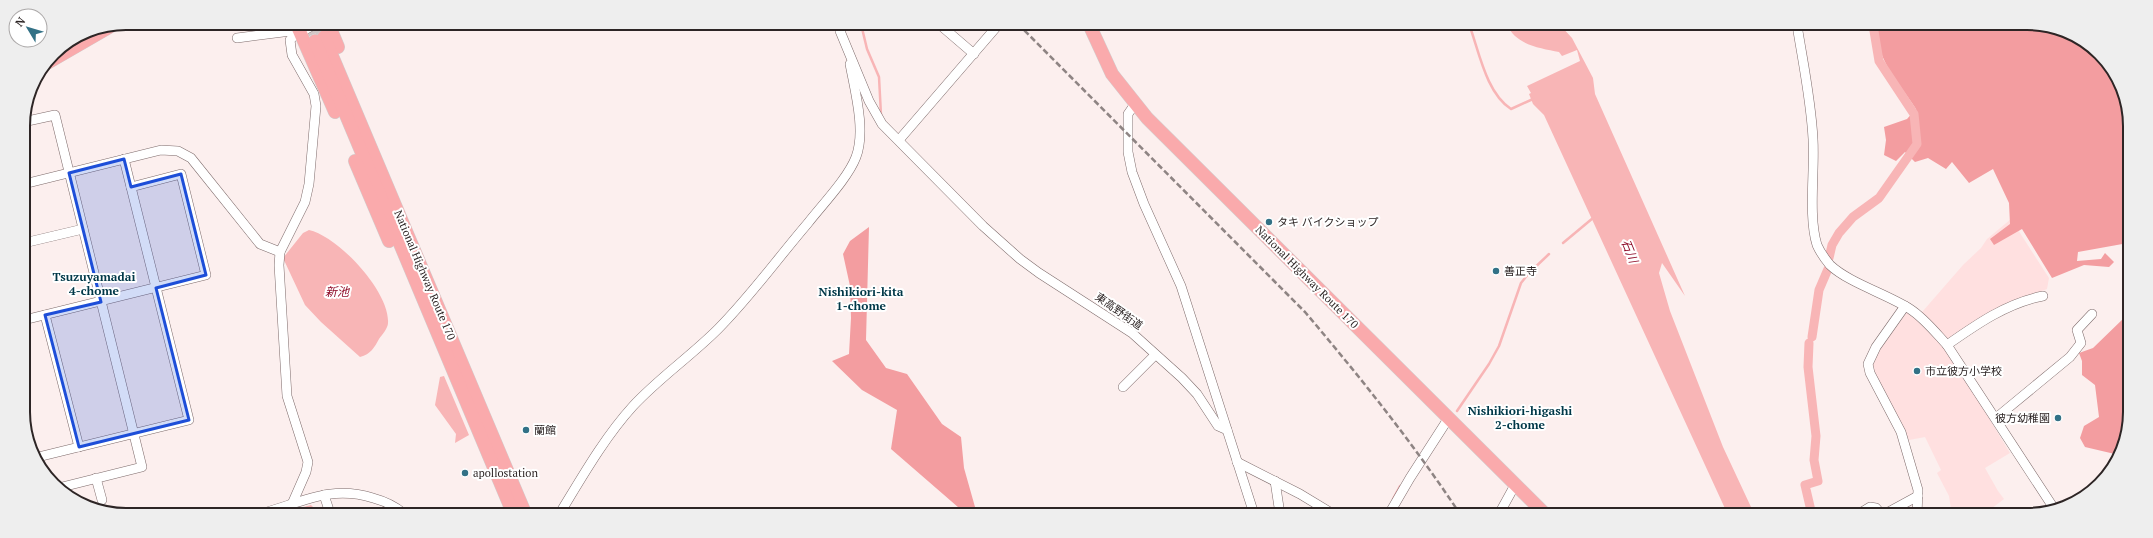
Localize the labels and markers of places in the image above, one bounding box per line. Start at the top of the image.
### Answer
place label: タキ バイクショップ [1277,215,1378,229]
marker: タキ バイクショップ [1264,217,1274,227]
place label: 善正寺 [1504,264,1537,278]
marker: 善正寺 [1491,266,1501,276]
place label: 市立彼方小学校 [1925,364,2002,378]
marker: 市立彼方小学校 [1912,366,1922,376]
place label: 彼方幼稚園 [1995,411,2050,425]
marker: 彼方幼稚園 [2053,413,2063,423]
place label: 蘭館 [534,423,556,437]
marker: 蘭館 [521,425,531,435]
place label: apollostation [473,466,538,480]
marker: apollostation [460,468,470,478]

